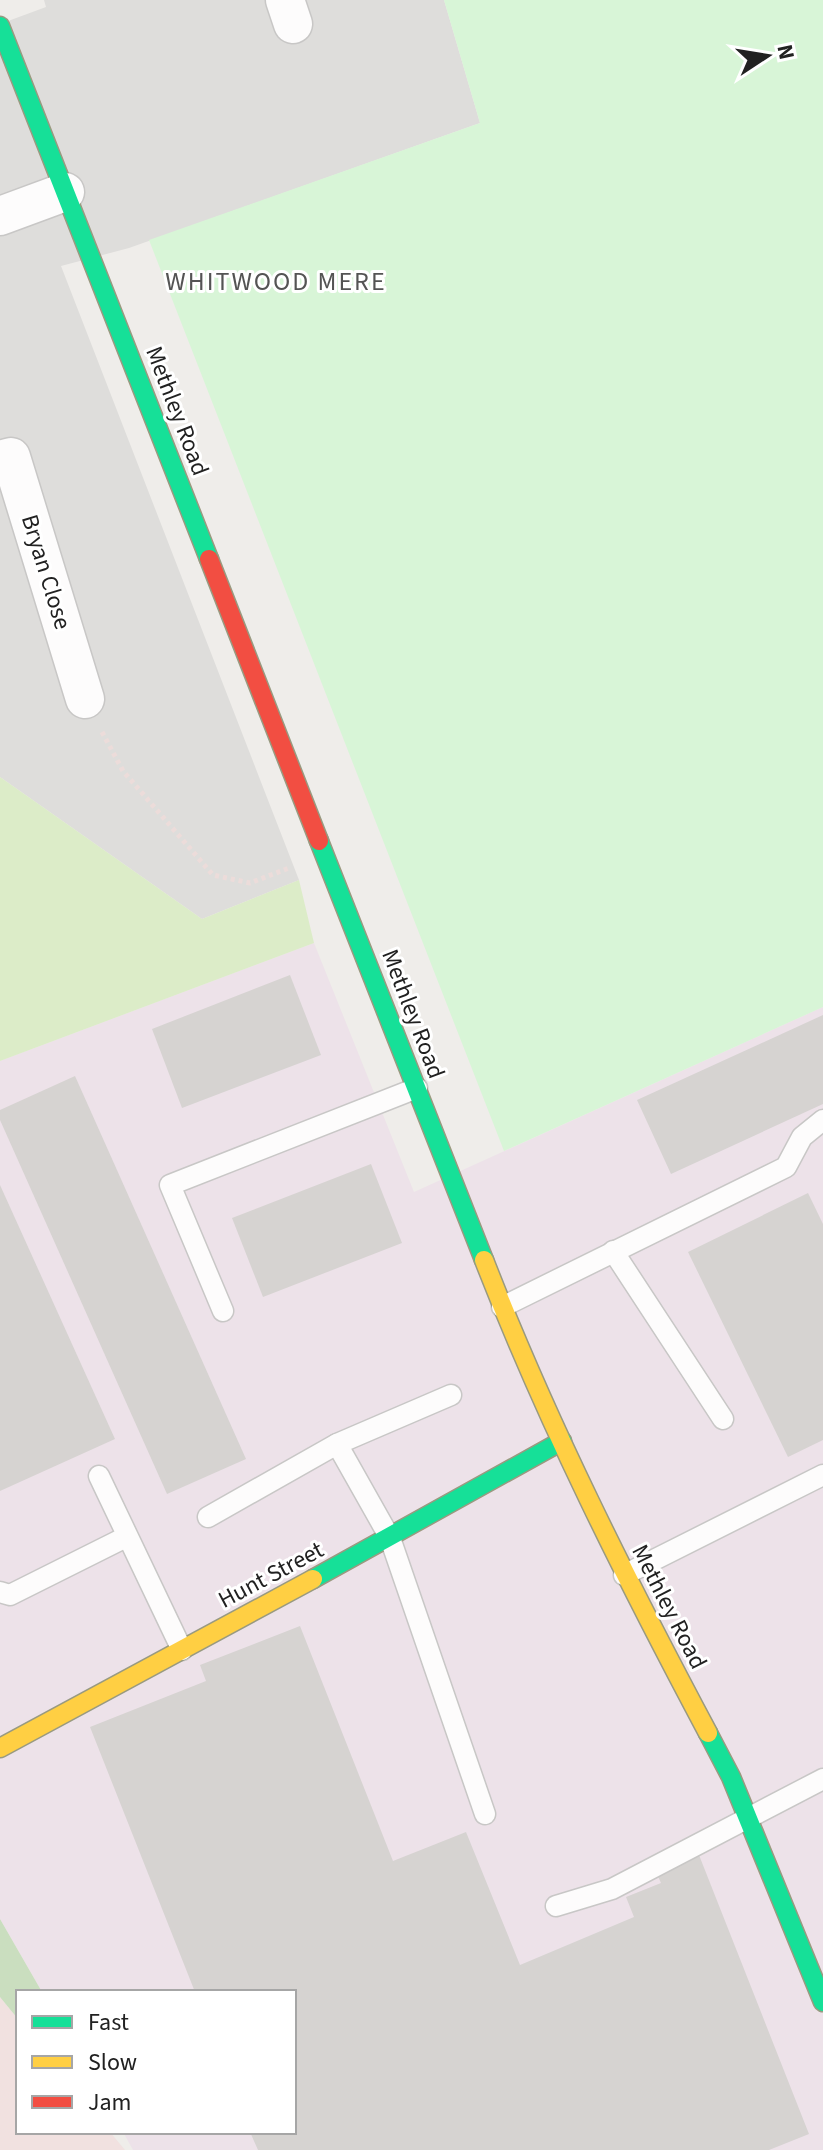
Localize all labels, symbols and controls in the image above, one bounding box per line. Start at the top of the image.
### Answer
north arrow [727,16,807,96]
text: N [768,42,803,63]
district label: WHITWOOD MERE [165,263,387,300]
street label: Methley Road [136,341,218,481]
street label: Bryan Close [12,510,80,634]
street label: Methley Road [372,944,454,1084]
street label: Hunt Street [212,1533,330,1617]
street label: Methley Road [623,1538,715,1676]
legend [16,1990,296,2134]
text: Fast [88,2005,129,2040]
text: Slow [88,2045,137,2080]
text: Jam [88,2085,132,2120]

